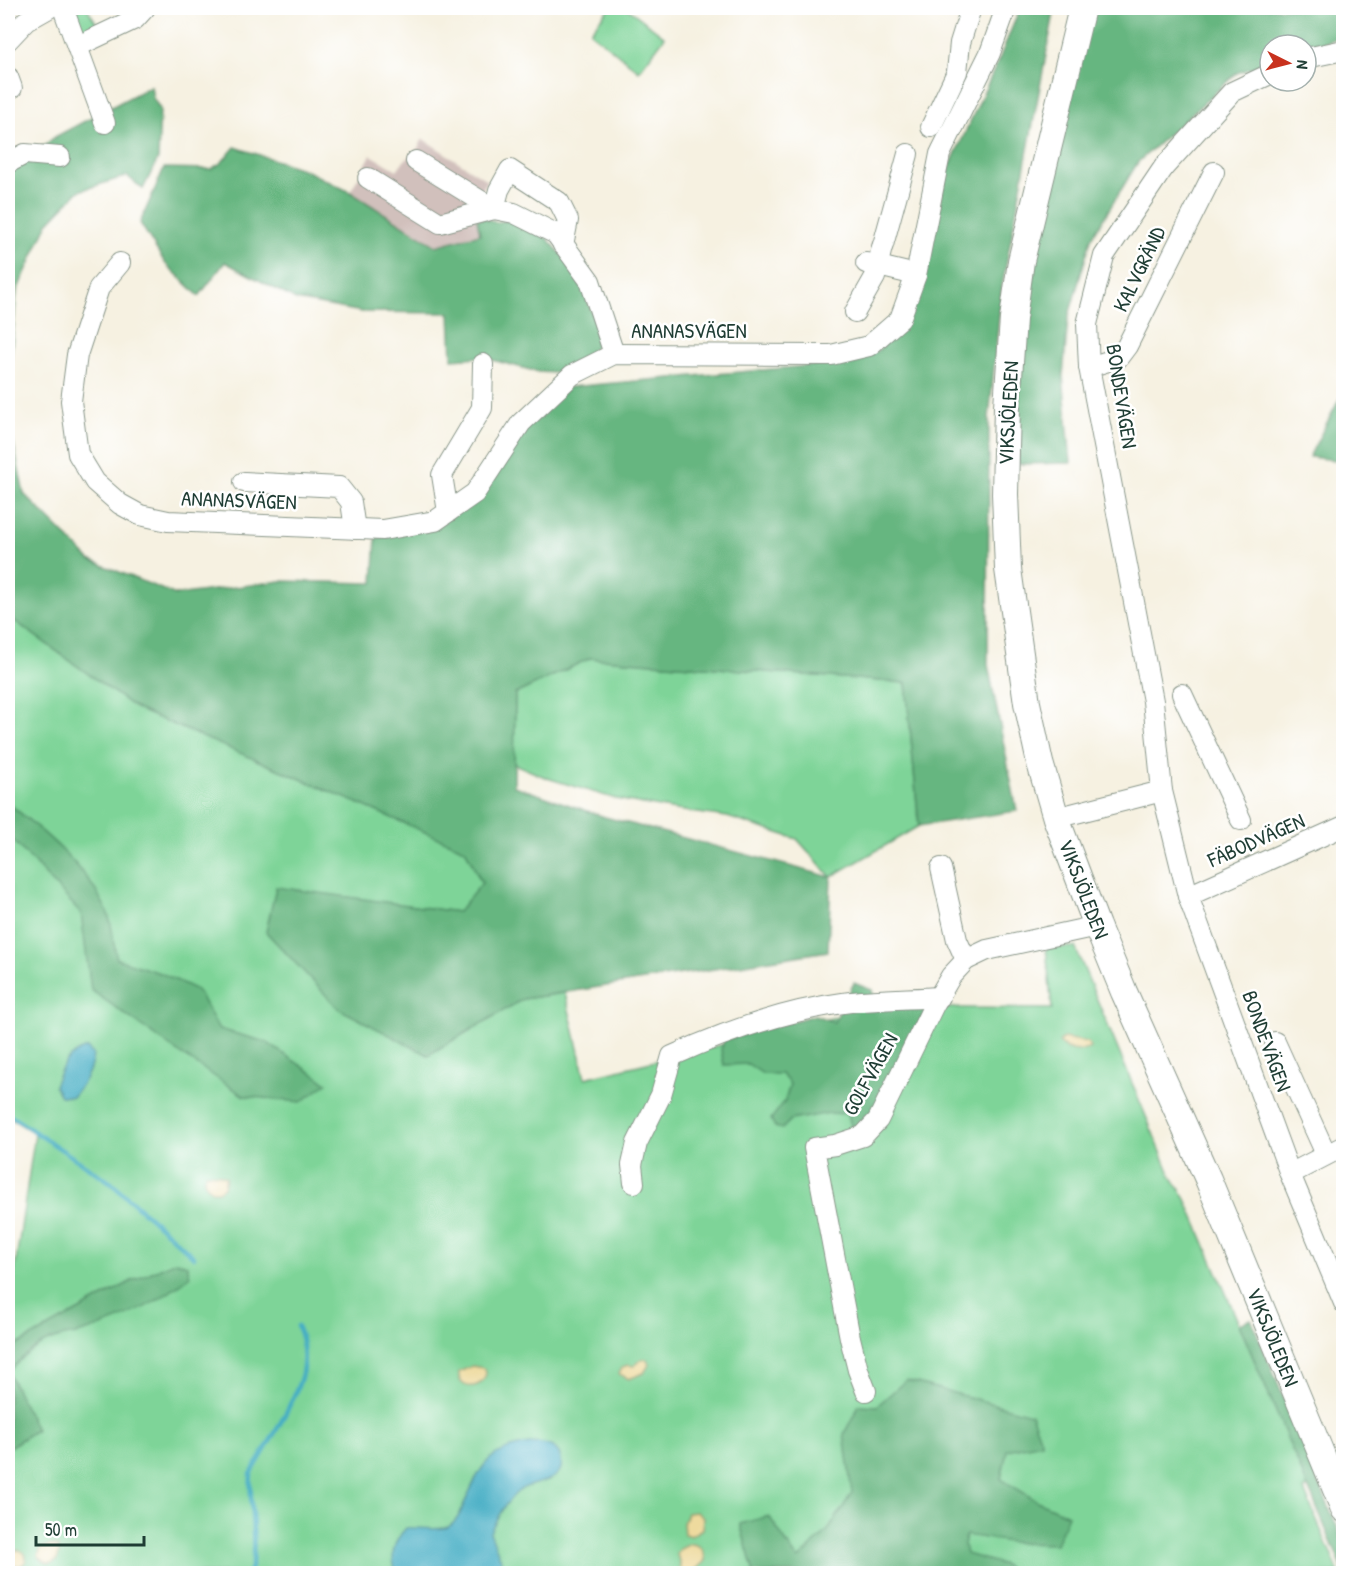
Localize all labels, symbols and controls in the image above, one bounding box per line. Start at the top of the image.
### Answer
north arrow [1258,33,1318,93]
text: N [1291,59,1314,70]
street label: KALVGRÄND [1106,221,1172,317]
street label: ANANASVÄGEN [631,316,747,345]
street label: BONDEVÄGEN [1099,342,1145,450]
street label: VIKSJÖLEDEN [991,360,1025,466]
street label: ANANASVÄGEN [181,483,297,517]
street label: FÄBODVÄGEN [1202,806,1309,875]
street label: VIKSJÖLEDEN [1052,835,1116,943]
street label: BONDEVÄGEN [1235,987,1299,1095]
street label: GOLFVÄGEN [835,1028,905,1120]
street label: VIKSJÖLEDEN [1240,1283,1306,1391]
scale bar [36,1509,144,1547]
text: 50 m [45,1517,77,1542]

